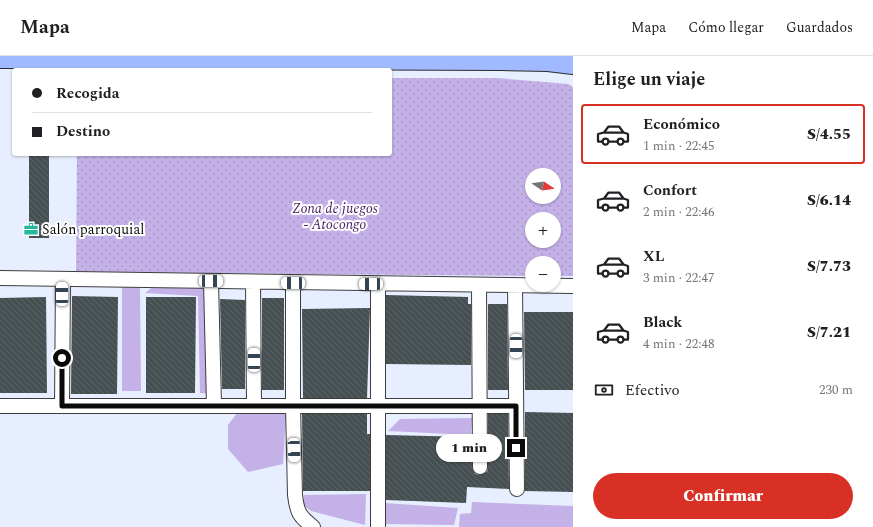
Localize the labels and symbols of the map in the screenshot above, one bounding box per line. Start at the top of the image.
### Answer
north arrow [525,168,561,204]
park label: Zona de juegos - Atocongo [292,198,378,235]
place label: Salón parroquial [42,219,144,240]
office icon: Salón parroquial [23,221,39,237]
car [199,275,223,287]
car [281,277,305,289]
car [359,278,383,290]
car [56,282,68,306]
car [510,334,522,358]
car [248,348,260,372]
route start [53,349,71,367]
callout: 1 min [436,434,502,462]
car [288,438,300,462]
route end [507,439,525,457]

